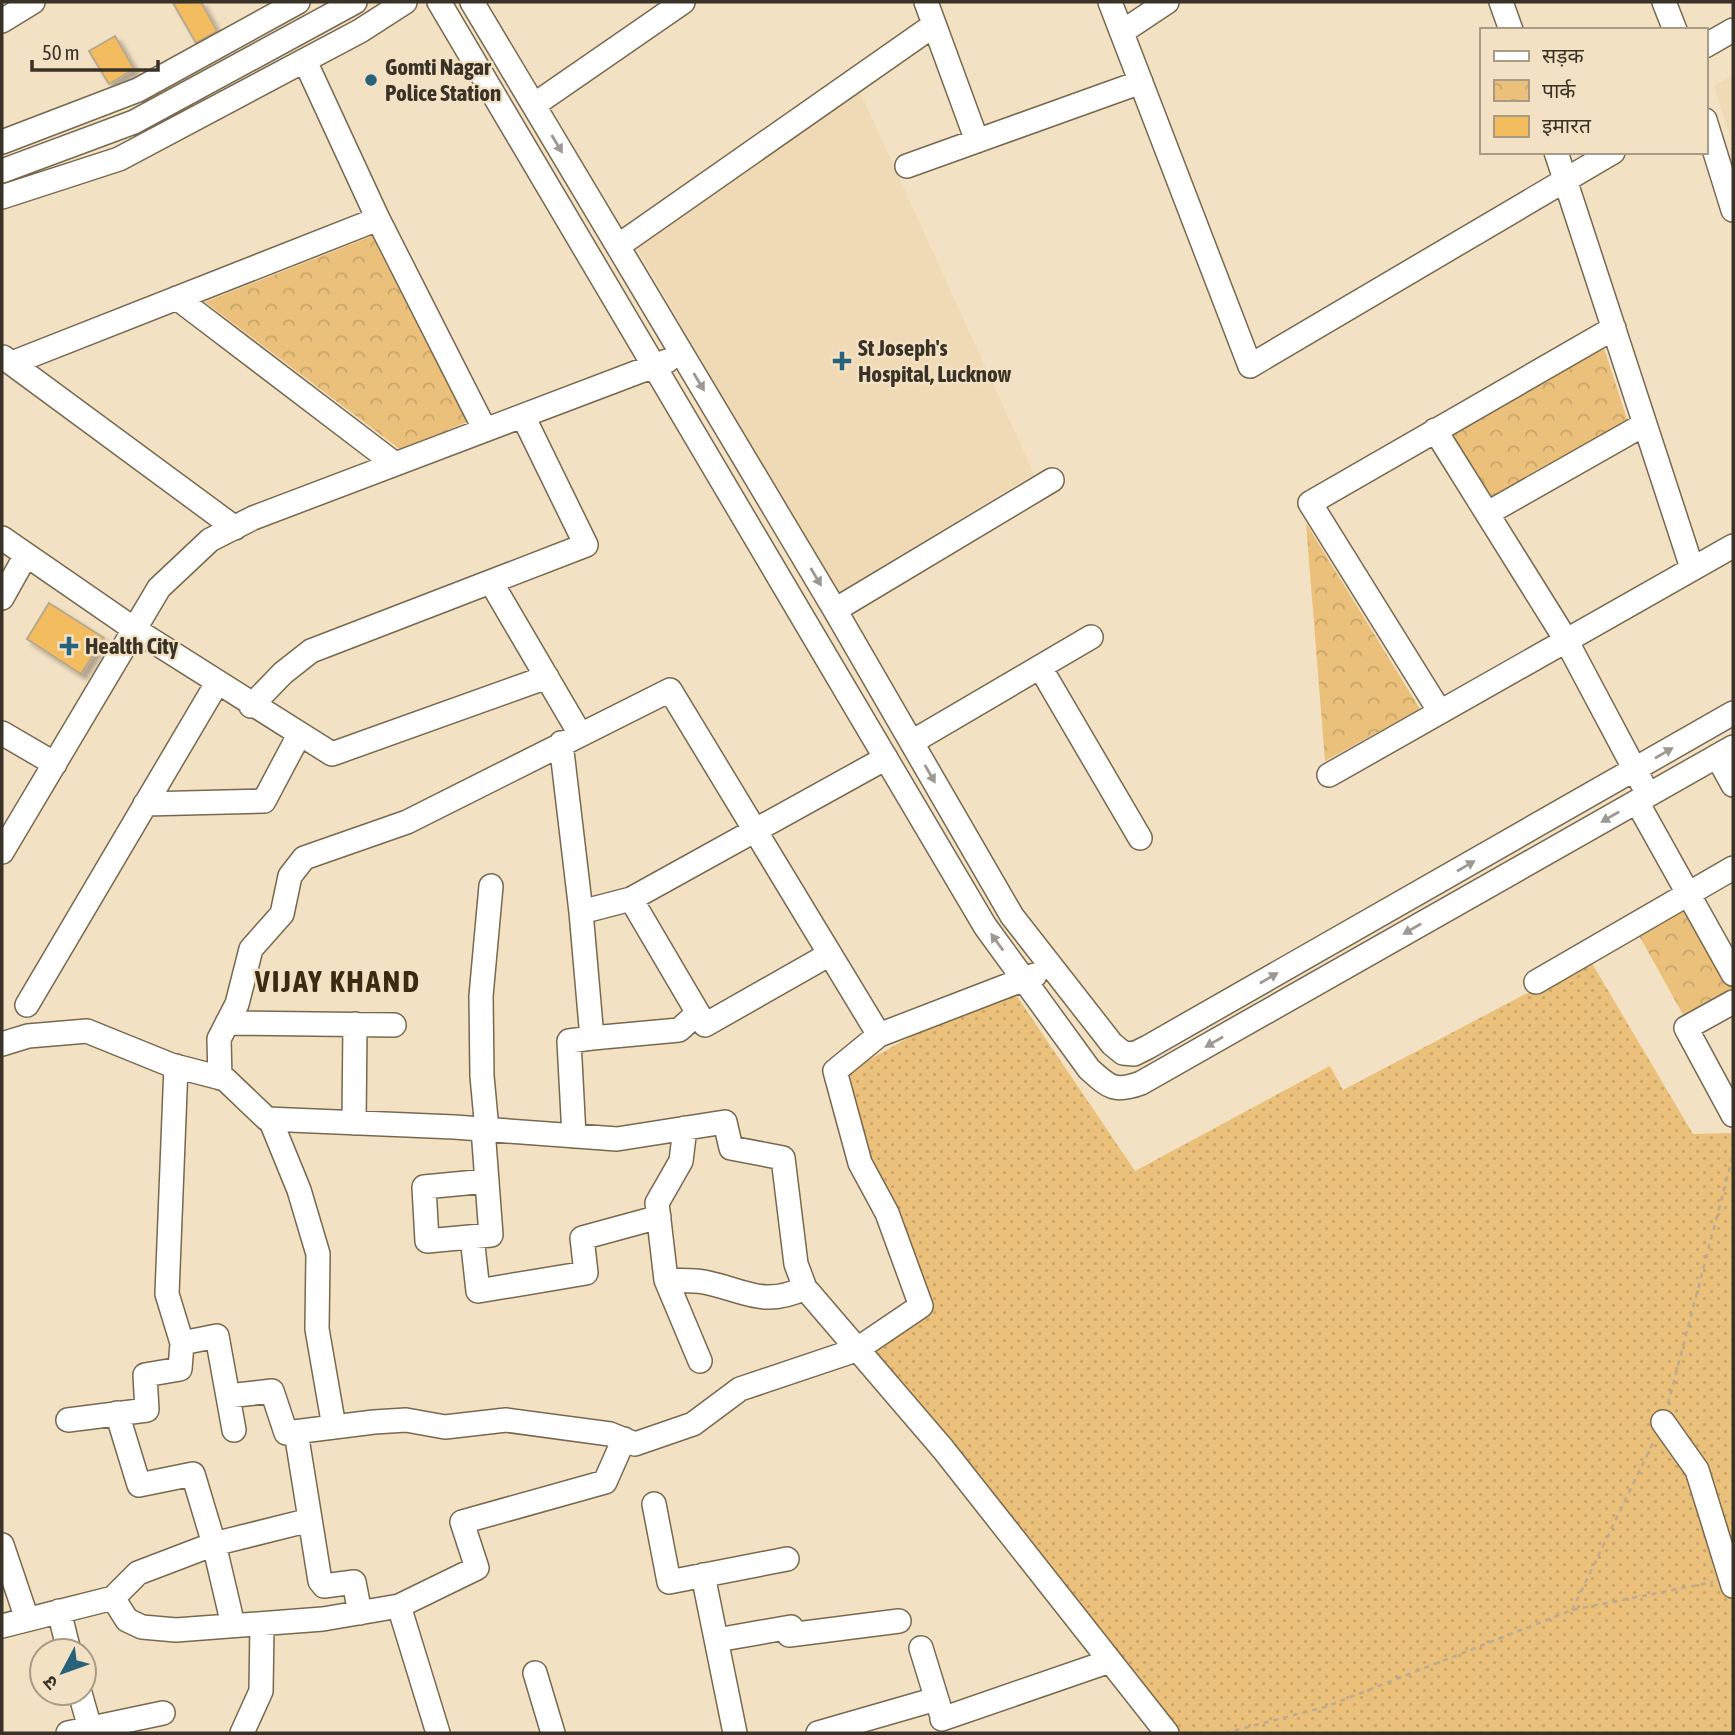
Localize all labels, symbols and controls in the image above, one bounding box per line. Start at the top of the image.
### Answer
scale bar [32,28,158,72]
legend [1480,28,1707,154]
text: 50 m [42,40,80,64]
text: सड़क [1542,43,1584,67]
place label: Gomti Nagar Police Station [385,54,501,106]
marker: Gomti Nagar Police Station [363,72,379,88]
text: पार्क [1542,78,1576,102]
text: इमारत [1542,113,1592,137]
one-way arrow [551,135,564,154]
place label: St Joseph's Hospital, Lucknow [858,335,1012,387]
marker: St Joseph's Hospital, Lucknow [832,351,852,371]
one-way arrow [693,372,705,391]
one-way arrow [809,568,822,587]
place label: Health City [85,633,179,659]
marker: Health City [59,636,79,656]
one-way arrow [1654,747,1674,759]
one-way arrow [924,764,936,784]
one-way arrow [1600,811,1620,823]
one-way arrow [1457,860,1476,872]
one-way arrow [1403,923,1422,935]
one-way arrow [990,933,1004,951]
district label: VIJAY KHAND [254,964,421,998]
one-way arrow [1259,972,1279,984]
one-way arrow [1205,1036,1224,1048]
north arrow [28,1637,98,1707]
text: उ [38,1671,62,1695]

